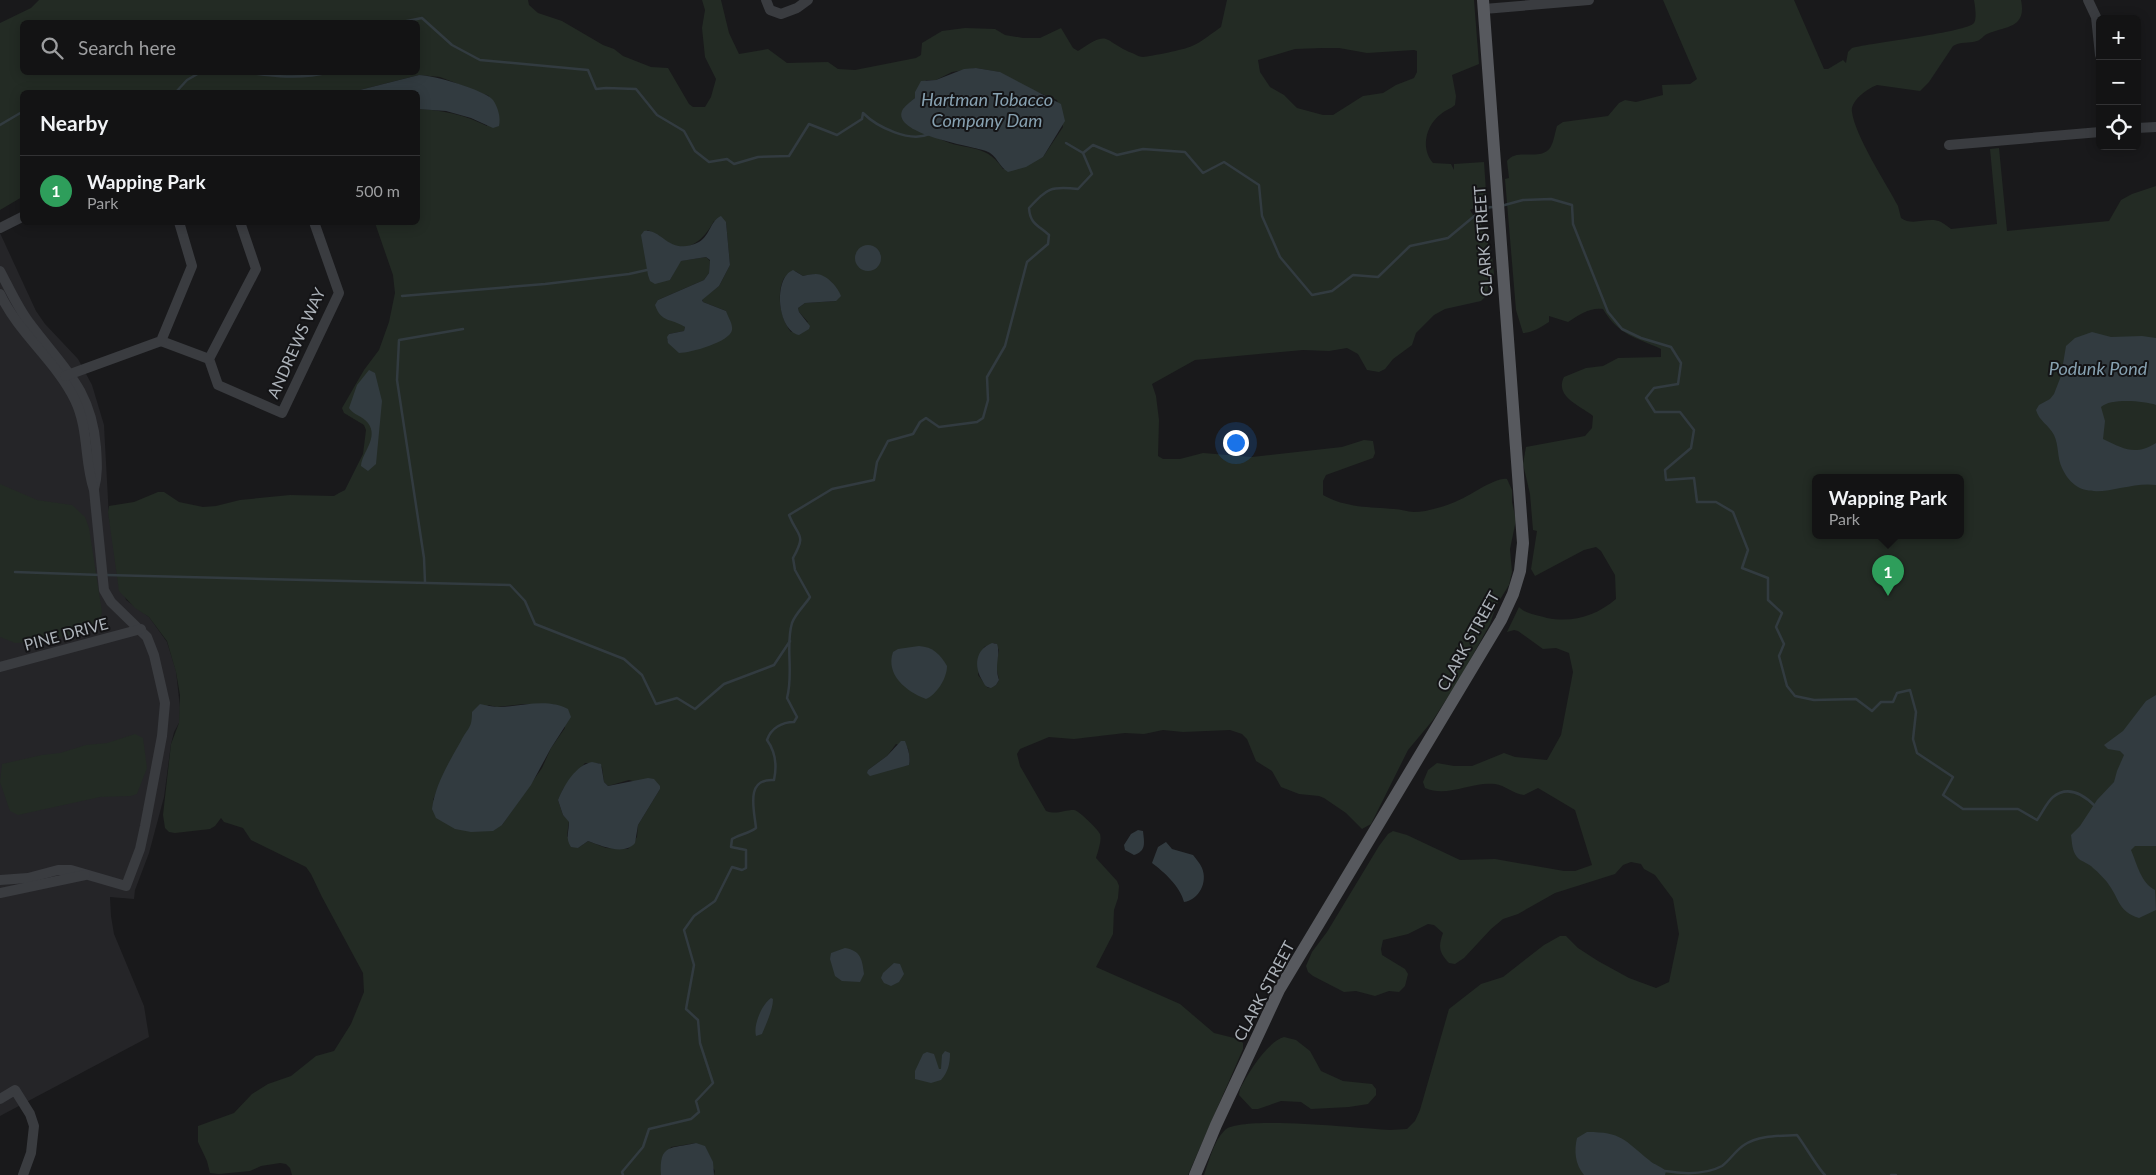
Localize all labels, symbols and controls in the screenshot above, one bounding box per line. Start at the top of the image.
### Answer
map controls [2096,15,2141,150]
button: + [2096,15,2141,60]
search box [20,20,420,75]
icon: search [38,34,66,62]
text: Search here [78,36,176,59]
button: − [2096,60,2141,105]
water label: Hartman Tobacco Company Dam [921,88,1053,131]
button: locate [2096,105,2141,150]
text: Nearby [40,110,108,135]
text: Wapping Park [87,170,206,193]
text: 1 [51,181,61,200]
text: 500 m [355,181,400,200]
street label: CLARK STREET [1469,185,1496,297]
text: Park [87,193,118,212]
street label: ANDREWS WAY [263,285,328,401]
water label: Podunk Pond [2049,357,2148,379]
your location [1223,430,1249,456]
popup [1812,474,1964,539]
text: Wapping Park [1829,486,1947,509]
text: Park [1829,509,1860,528]
pin: 1 [1872,555,1904,596]
street label: CLARK STREET [1432,587,1503,694]
street label: PINE DRIVE [22,613,110,654]
street label: CLARK STREET [1229,937,1298,1044]

